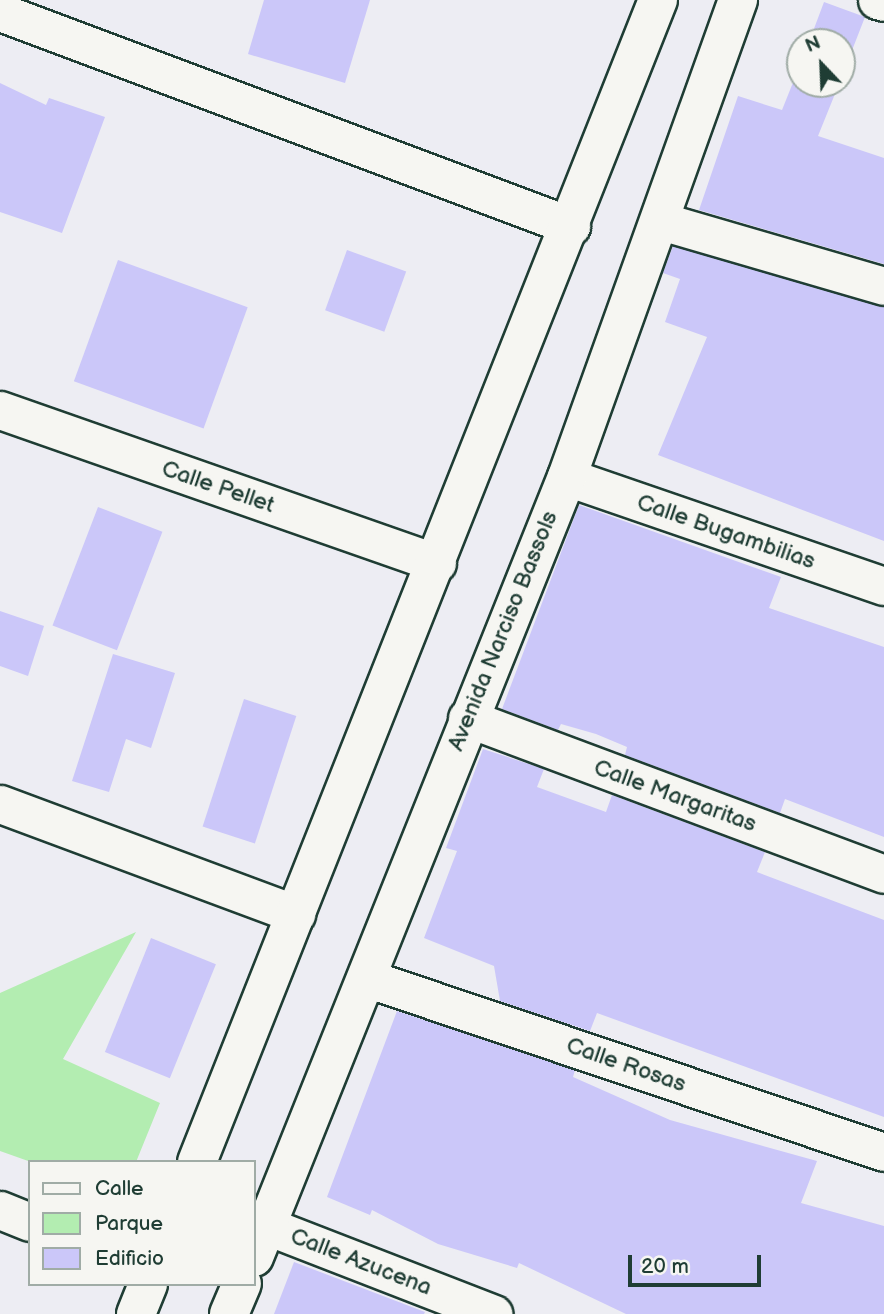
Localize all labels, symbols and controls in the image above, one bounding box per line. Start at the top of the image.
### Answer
north arrow [786,28,856,98]
text: N [802,32,824,58]
street label: Calle Pellet [158,455,278,519]
street label: Calle Bugambilias [633,489,819,575]
street label: Avenida Narciso Bassols [442,507,564,755]
street label: Calle Margaritas [590,754,760,838]
street label: Calle Rosas [563,1032,689,1098]
legend [28,1160,256,1286]
text: Calle [95,1176,144,1201]
text: Parque [95,1211,163,1236]
street label: Calle Azucena [286,1222,436,1302]
scale bar [632,1240,765,1284]
text: Edificio [95,1246,164,1271]
text: 20 m [641,1254,689,1279]

